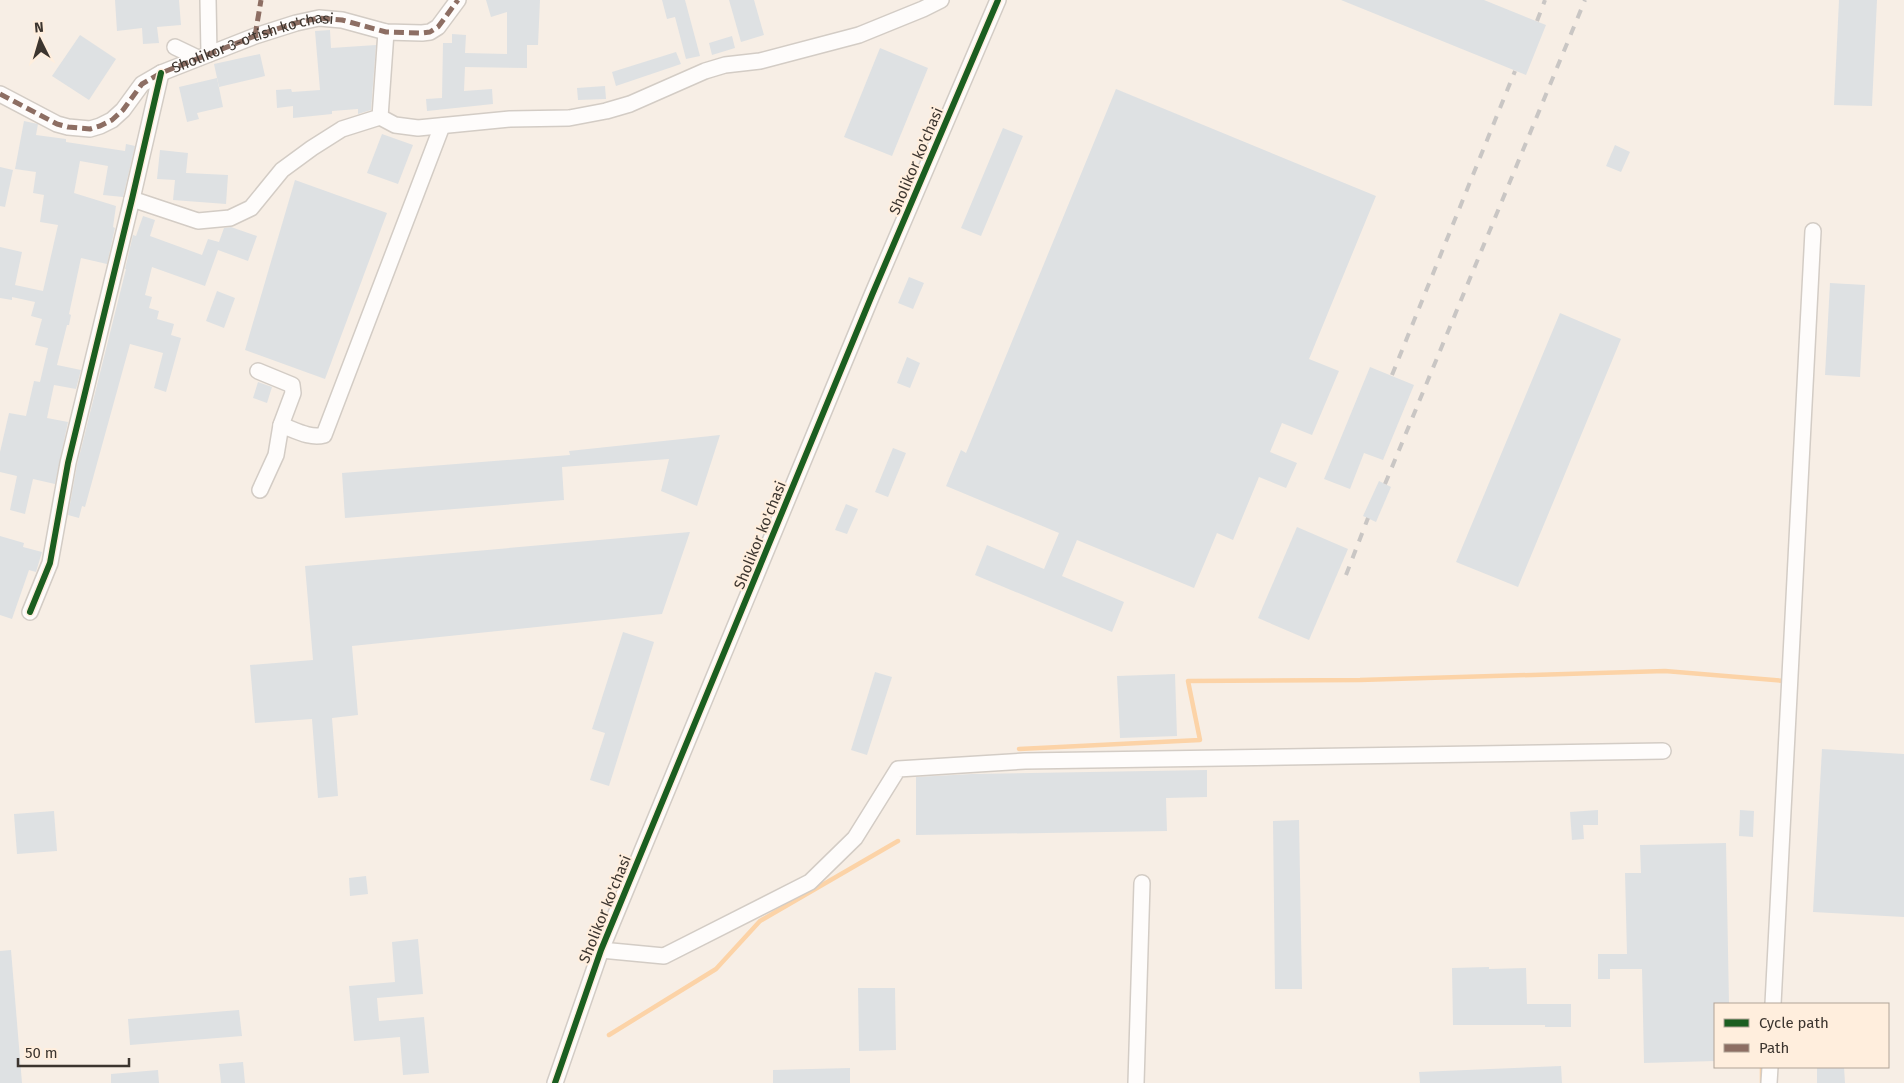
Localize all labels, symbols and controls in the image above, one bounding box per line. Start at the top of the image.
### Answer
street label: Sholikor 3-o'tish ko'chasi [169,8,334,77]
north arrow [15,15,65,65]
text: N [34,19,44,36]
street label: Sholikor ko'chasi [885,105,947,217]
street label: Sholikor ko'chasi [730,478,790,592]
street label: Sholikor ko'chasi [575,852,635,966]
legend [1714,1003,1889,1068]
text: Cycle path [1759,1014,1829,1032]
scale bar [18,1036,129,1068]
text: Path [1759,1039,1789,1057]
text: 50 m [25,1044,58,1062]

